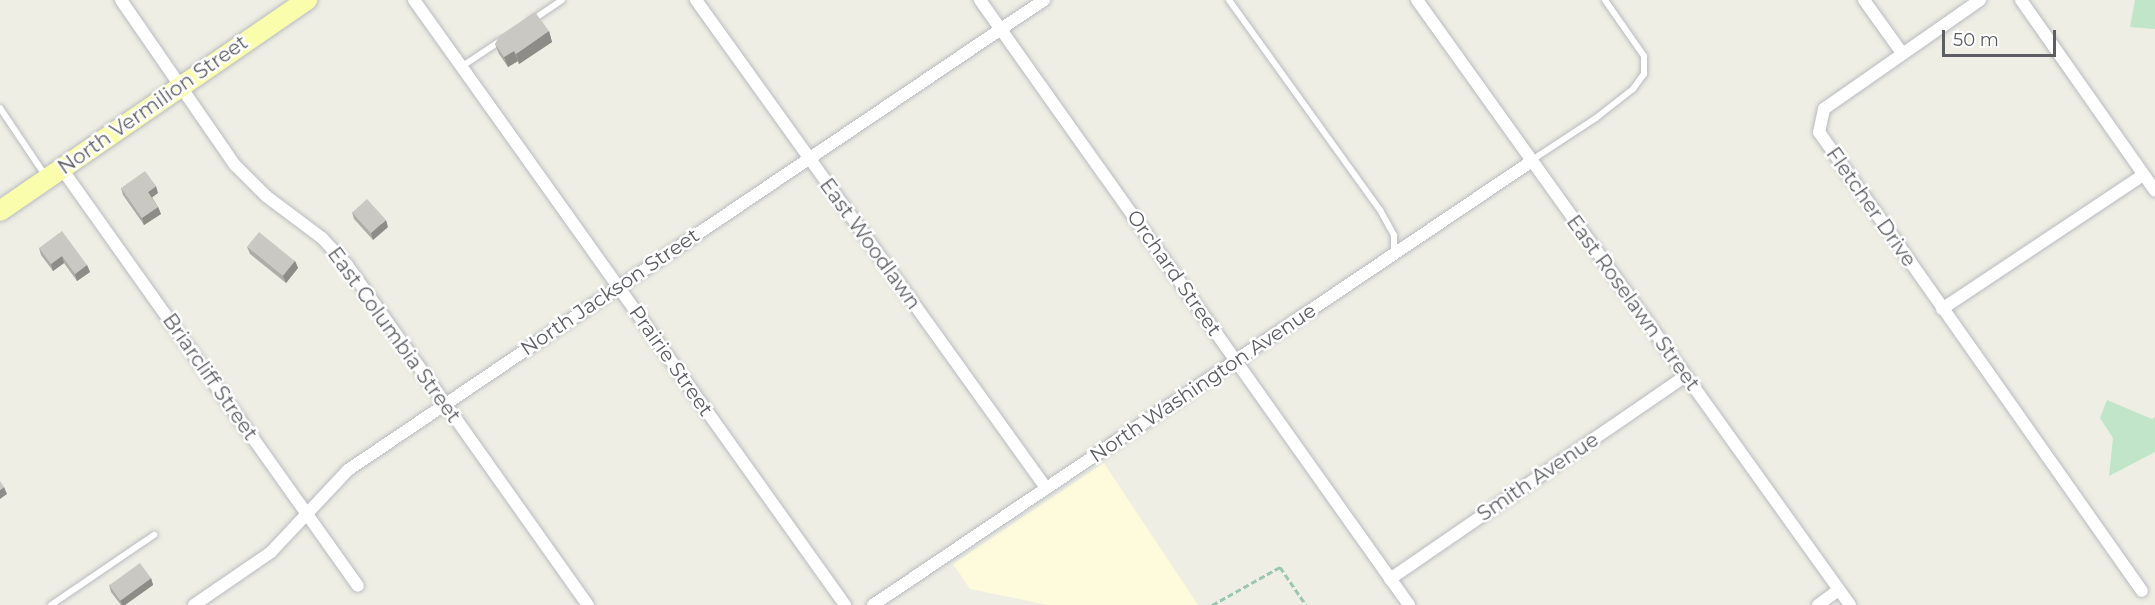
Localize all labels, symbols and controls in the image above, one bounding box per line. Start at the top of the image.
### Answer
scale bar [1945,18,2059,56]
text: 50 m [1953,29,1999,51]
street label: North Vermilion Street [54,30,252,180]
street label: Fletcher Drive [1821,143,1921,271]
street label: East Woodlawn [814,174,926,314]
street label: Orchard Street [1122,205,1226,341]
street label: East Roselawn Street [1561,211,1705,395]
street label: North Jackson Street [516,223,704,361]
street label: East Columbia Street [322,243,466,427]
street label: North Washington Avenue [1085,298,1321,468]
street label: Prairie Street [624,301,718,421]
street label: Briarcliff Street [157,309,263,445]
street label: Smith Avenue [1473,428,1603,526]

